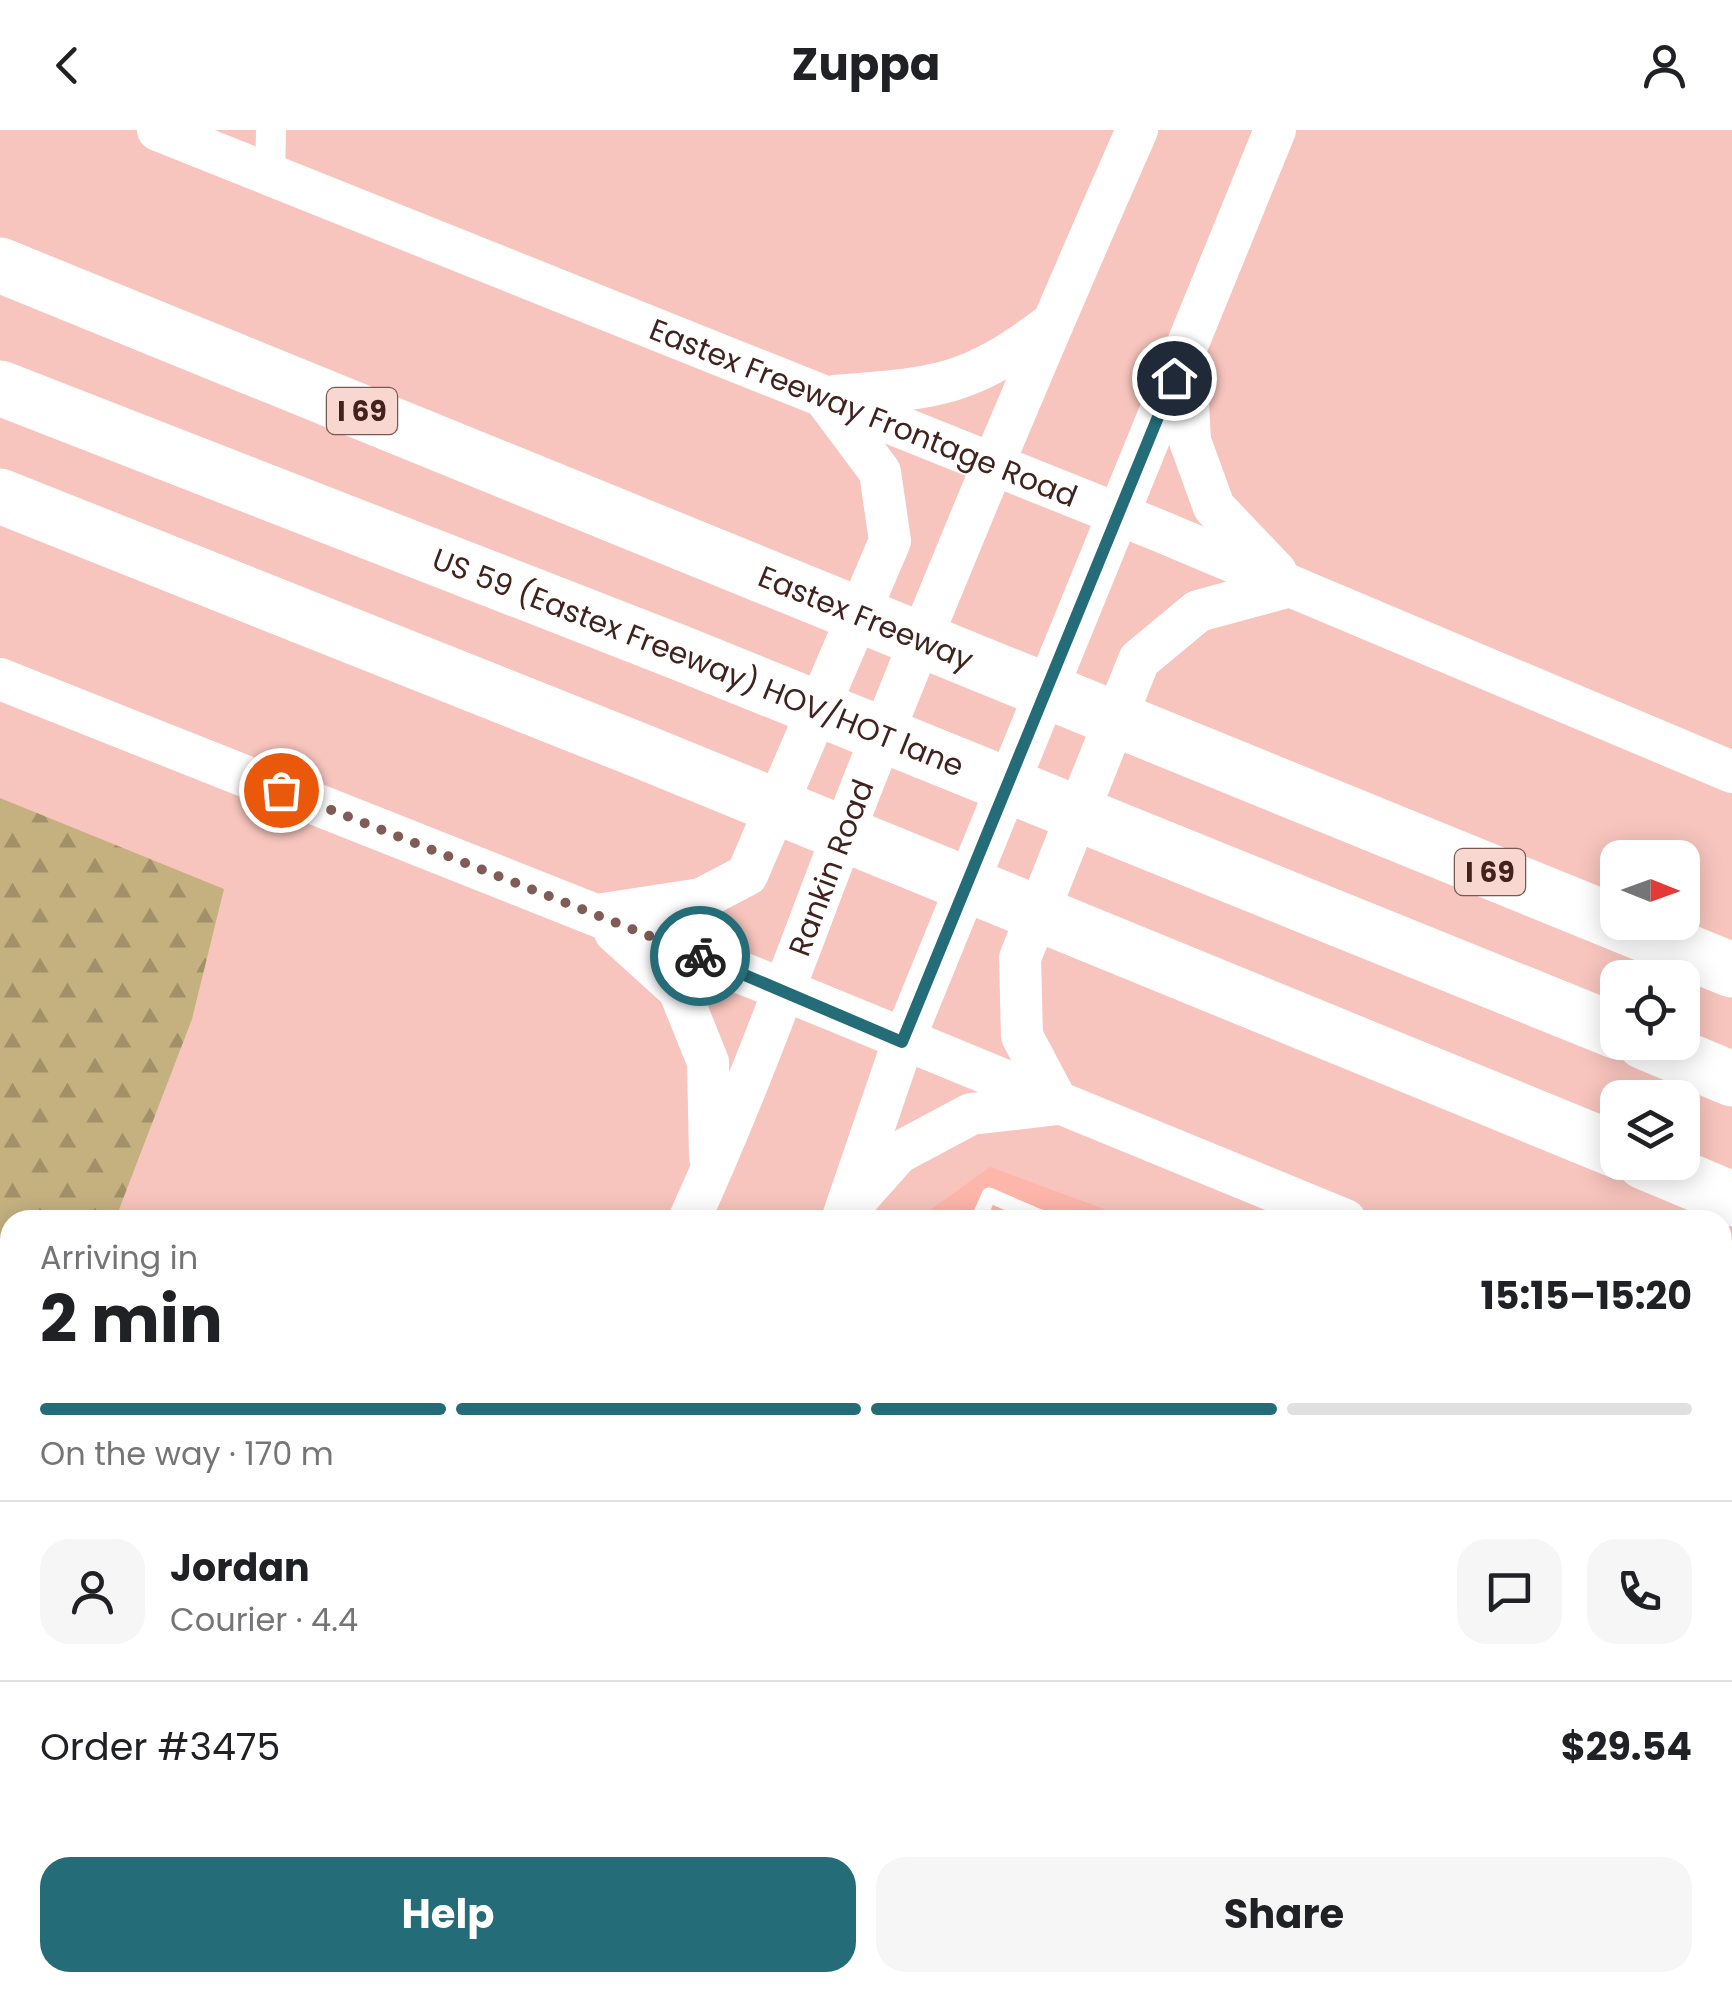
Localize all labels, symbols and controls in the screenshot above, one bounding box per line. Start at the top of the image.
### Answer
text: Zuppa [792,33,940,96]
icon: back [40,38,95,93]
icon: person [1637,38,1692,93]
street label: Eastex Freeway Frontage Road [643,307,1084,517]
pin [1132,336,1217,421]
icon: home [1147,351,1202,406]
road number: I 69 [327,388,397,434]
street label: US 59 (Eastex Freeway) HOV/HOT lane [426,537,970,787]
street label: Eastex Freeway [752,554,980,681]
pin [239,748,324,833]
icon: bag [254,763,309,818]
street label: Rankin Road [777,773,884,962]
north arrow [1600,840,1700,940]
map controls [1600,840,1700,1180]
road number: I 69 [1455,849,1525,895]
courier [650,906,750,1006]
icon: bike [673,929,728,984]
button: locate [1600,960,1700,1060]
button: layers [1600,1080,1700,1180]
text: Arriving in [40,1235,198,1280]
text: 15:15–15:20 [1481,1269,1692,1322]
text: 2 min [40,1274,223,1365]
text: On the way · 170 m [40,1431,334,1476]
button: person [40,1539,145,1644]
button: chat [1457,1539,1562,1644]
button: phone [1587,1539,1692,1644]
text: Jordan [170,1541,310,1594]
text: Courier · 4.4 [170,1597,358,1642]
text: Order #3475 [40,1720,280,1773]
text: $29.54 [1561,1720,1692,1773]
button: Help [40,1857,856,1972]
button: Share [876,1857,1692,1972]

